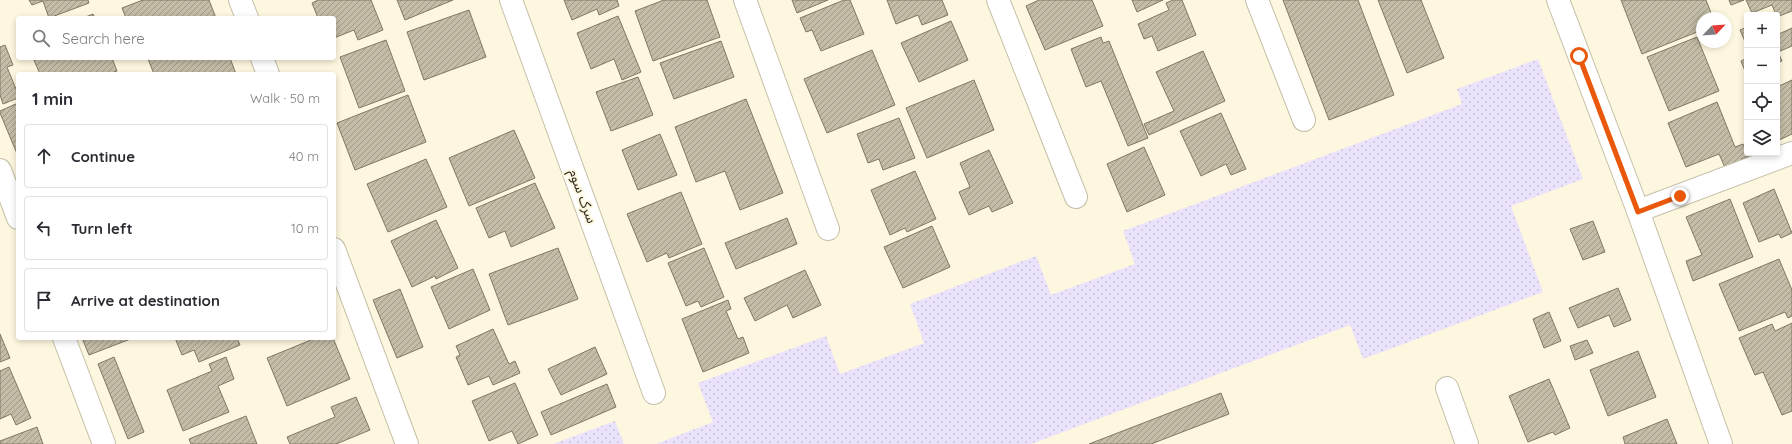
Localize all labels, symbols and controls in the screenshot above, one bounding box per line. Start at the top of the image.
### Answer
north arrow [1696,12,1732,48]
map controls [1744,12,1780,156]
button: + [1744,12,1780,48]
search box [16,16,336,60]
icon: search [30,27,52,49]
text: Search here [62,29,145,48]
route start [1570,47,1588,65]
button: − [1744,48,1780,84]
button: locate [1744,84,1780,120]
text: 1 min [32,88,73,109]
text: Walk · 50 m [250,90,320,106]
button: layers [1744,120,1780,156]
icon: ahead [33,145,55,167]
text: Continue [71,147,135,166]
text: 40 m [289,148,319,164]
street label: سرک سوم [563,166,601,226]
route end [1671,187,1689,205]
icon: left [33,217,55,239]
text: Turn left [71,219,133,238]
text: 10 m [291,220,319,236]
icon: arrive [33,289,55,311]
text: Arrive at destination [71,291,220,310]

